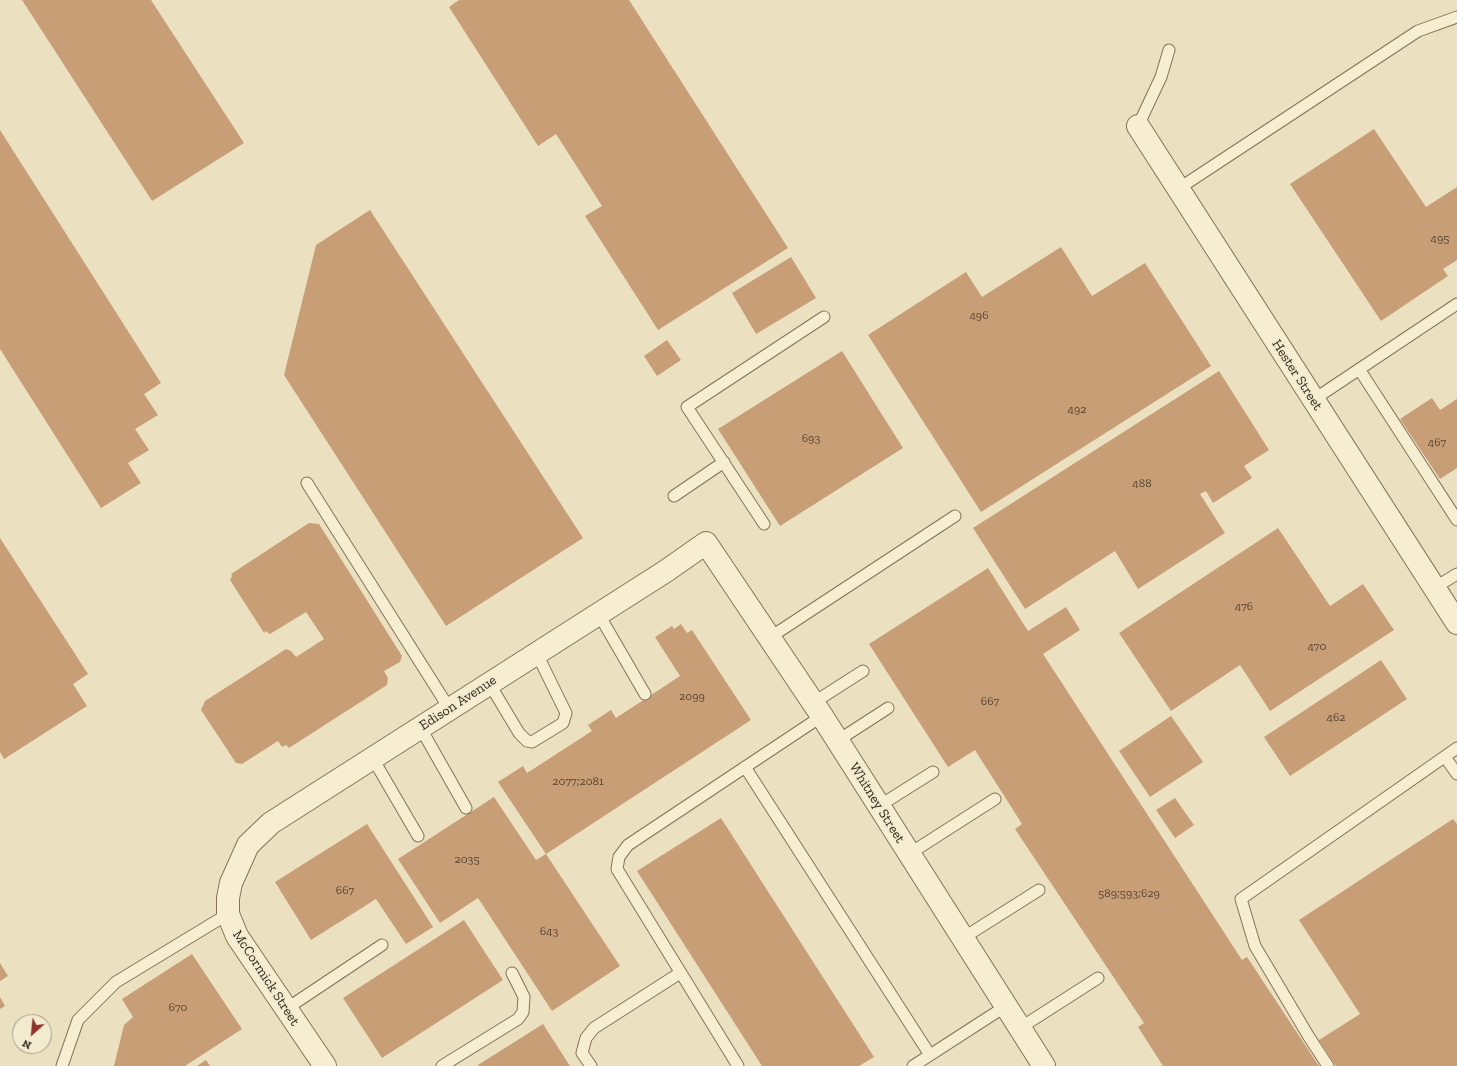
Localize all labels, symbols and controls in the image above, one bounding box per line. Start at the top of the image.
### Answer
house number: 495 [1431,232,1449,246]
house number: 496 [969,309,989,323]
street label: Hester Street [1268,337,1326,413]
house number: 492 [1067,403,1087,417]
house number: 693 [802,432,820,446]
house number: 467 [1428,436,1446,450]
house number: 488 [1132,477,1152,491]
house number: 476 [1235,600,1253,614]
house number: 470 [1308,640,1326,654]
street label: Edison Avenue [416,672,500,734]
house number: 2099 [679,690,705,704]
house number: 667 [981,695,999,709]
house number: 462 [1326,711,1346,725]
street label: Whitney Street [846,760,908,846]
house number: 2077;2081 [552,775,604,789]
house number: 2035 [454,853,480,867]
house number: 667 [336,884,354,898]
house number: 589;593;629 [1098,887,1160,901]
house number: 643 [540,925,558,939]
street label: McCormick Street [229,927,303,1029]
house number: 670 [169,1001,187,1015]
north arrow [12,1014,52,1054]
text: N [20,1037,33,1052]

